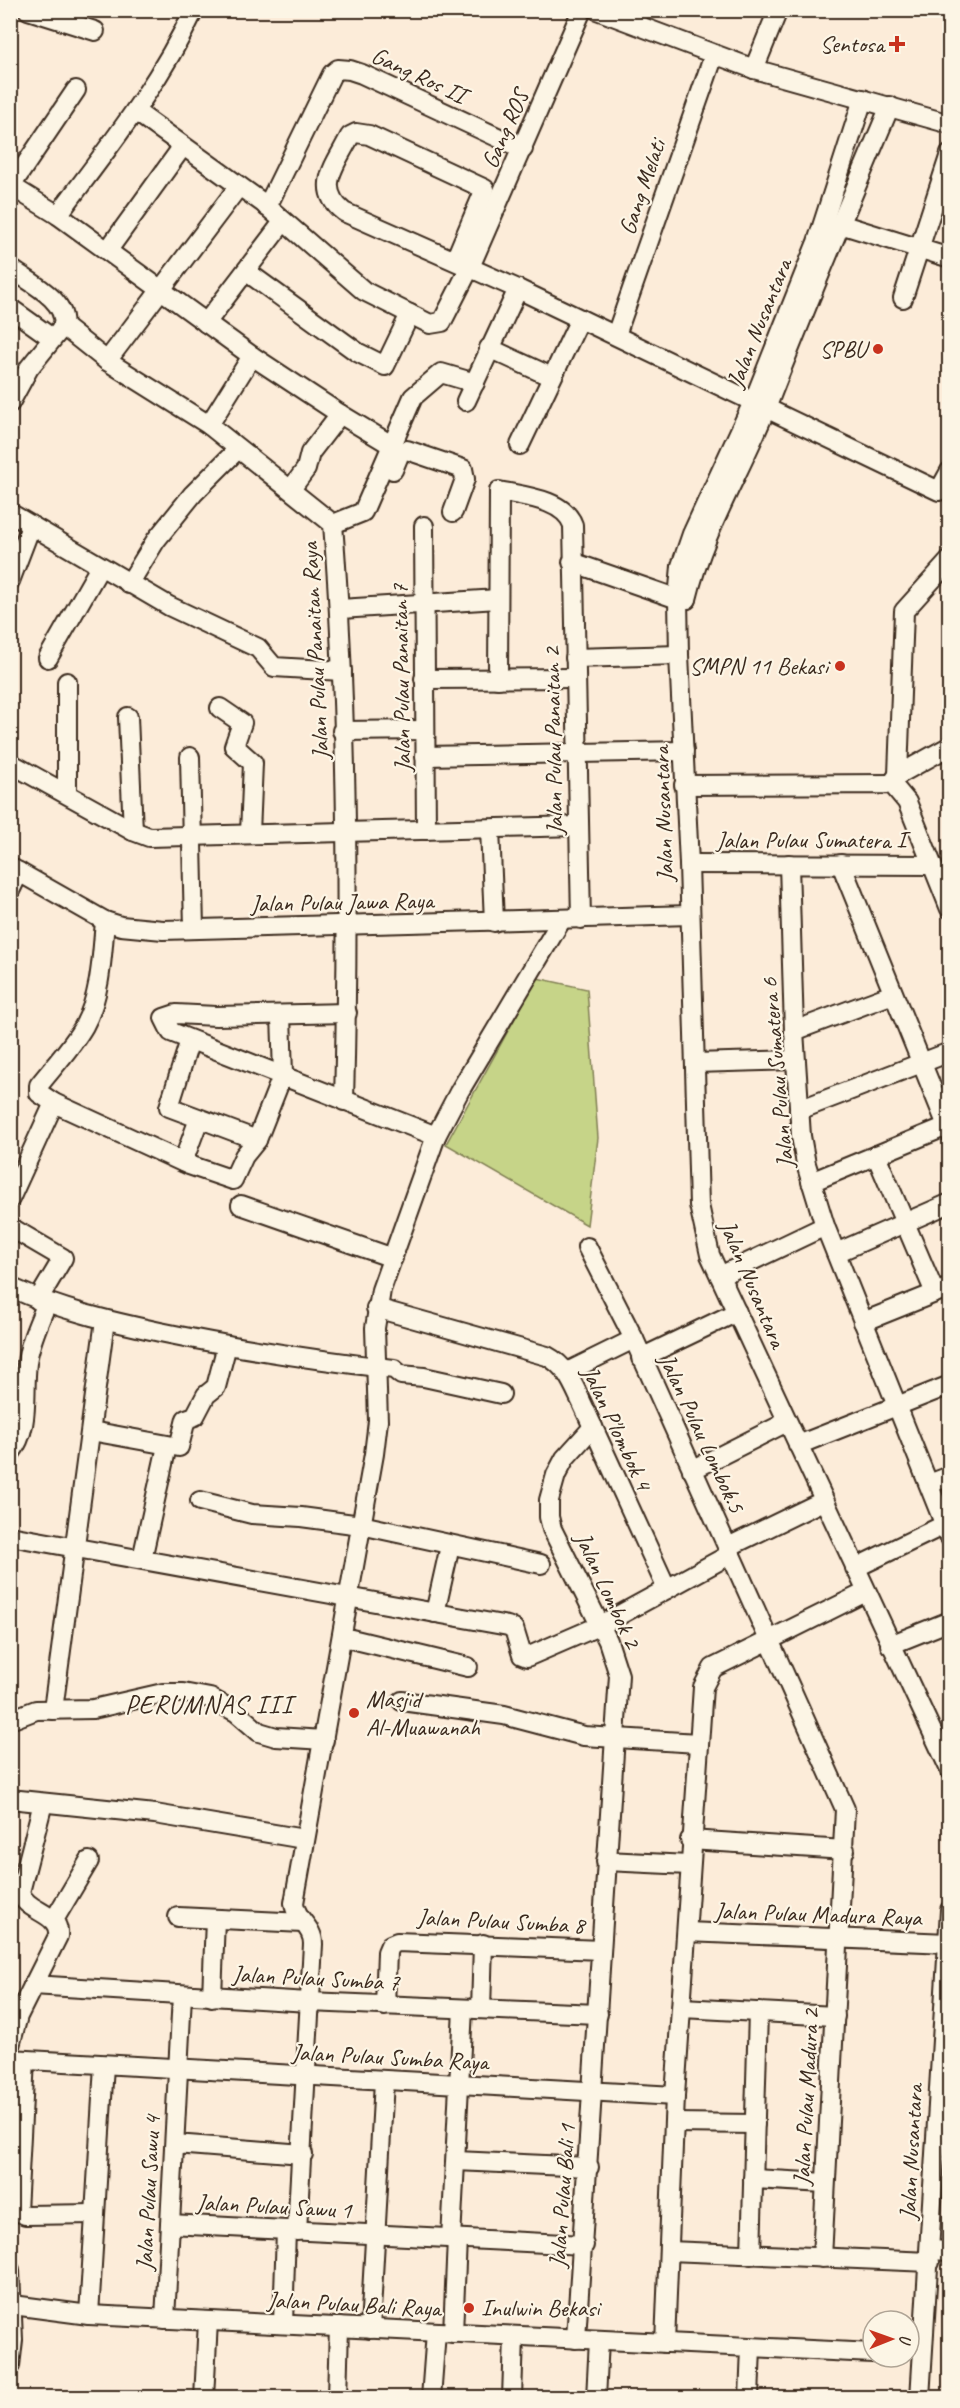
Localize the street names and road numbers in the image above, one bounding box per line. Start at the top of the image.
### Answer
street label: Gang Ros II [367,40,476,112]
street label: Gang ROS [474,82,537,173]
street label: Gang Melati [612,133,673,239]
street label: Jalan Nusantara [719,252,799,393]
street label: Jalan Pulau Panaitan Raya [294,540,336,761]
street label: Jalan Pulau Panaitan 7 [384,583,418,773]
street label: Jalan Pulau Panaitan 2 [536,645,570,836]
street label: Jalan Nusantara [646,743,680,883]
street label: Jalan Pulau Sumatera I [715,825,911,855]
street label: Jalan Pulau Jawa Raya [249,885,436,919]
street label: Jalan Pulau Sumatera 6 [754,975,800,1170]
street label: Jalan Nusantara [712,1215,794,1354]
street label: Jalan Pulau Lombok.5 [652,1348,752,1518]
street label: Jalan P'lombok 4 [575,1360,660,1497]
street label: Jalan Lombok 2 [568,1526,649,1655]
street label: Jalan Pulau Madura Raya [713,1895,923,1933]
street label: Jalan Pulau Sumba 8 [416,1902,587,1940]
street label: Jalan Pulau Sumba 7 [231,1959,401,1997]
street label: Jalan Pulau Madura 2 [786,2006,826,2187]
street label: Jalan Pulau Sumba Raya [290,2037,491,2077]
street label: Jalan Nusantara [892,2081,930,2222]
street label: Jalan Pulau Sawu 4 [129,2112,167,2272]
street label: Jalan Pulau Bali 1 [542,2122,582,2270]
street label: Jalan Pulau Sawu 1 [195,2187,354,2225]
street label: Jalan Pulau Bali Raya [266,2284,444,2324]

